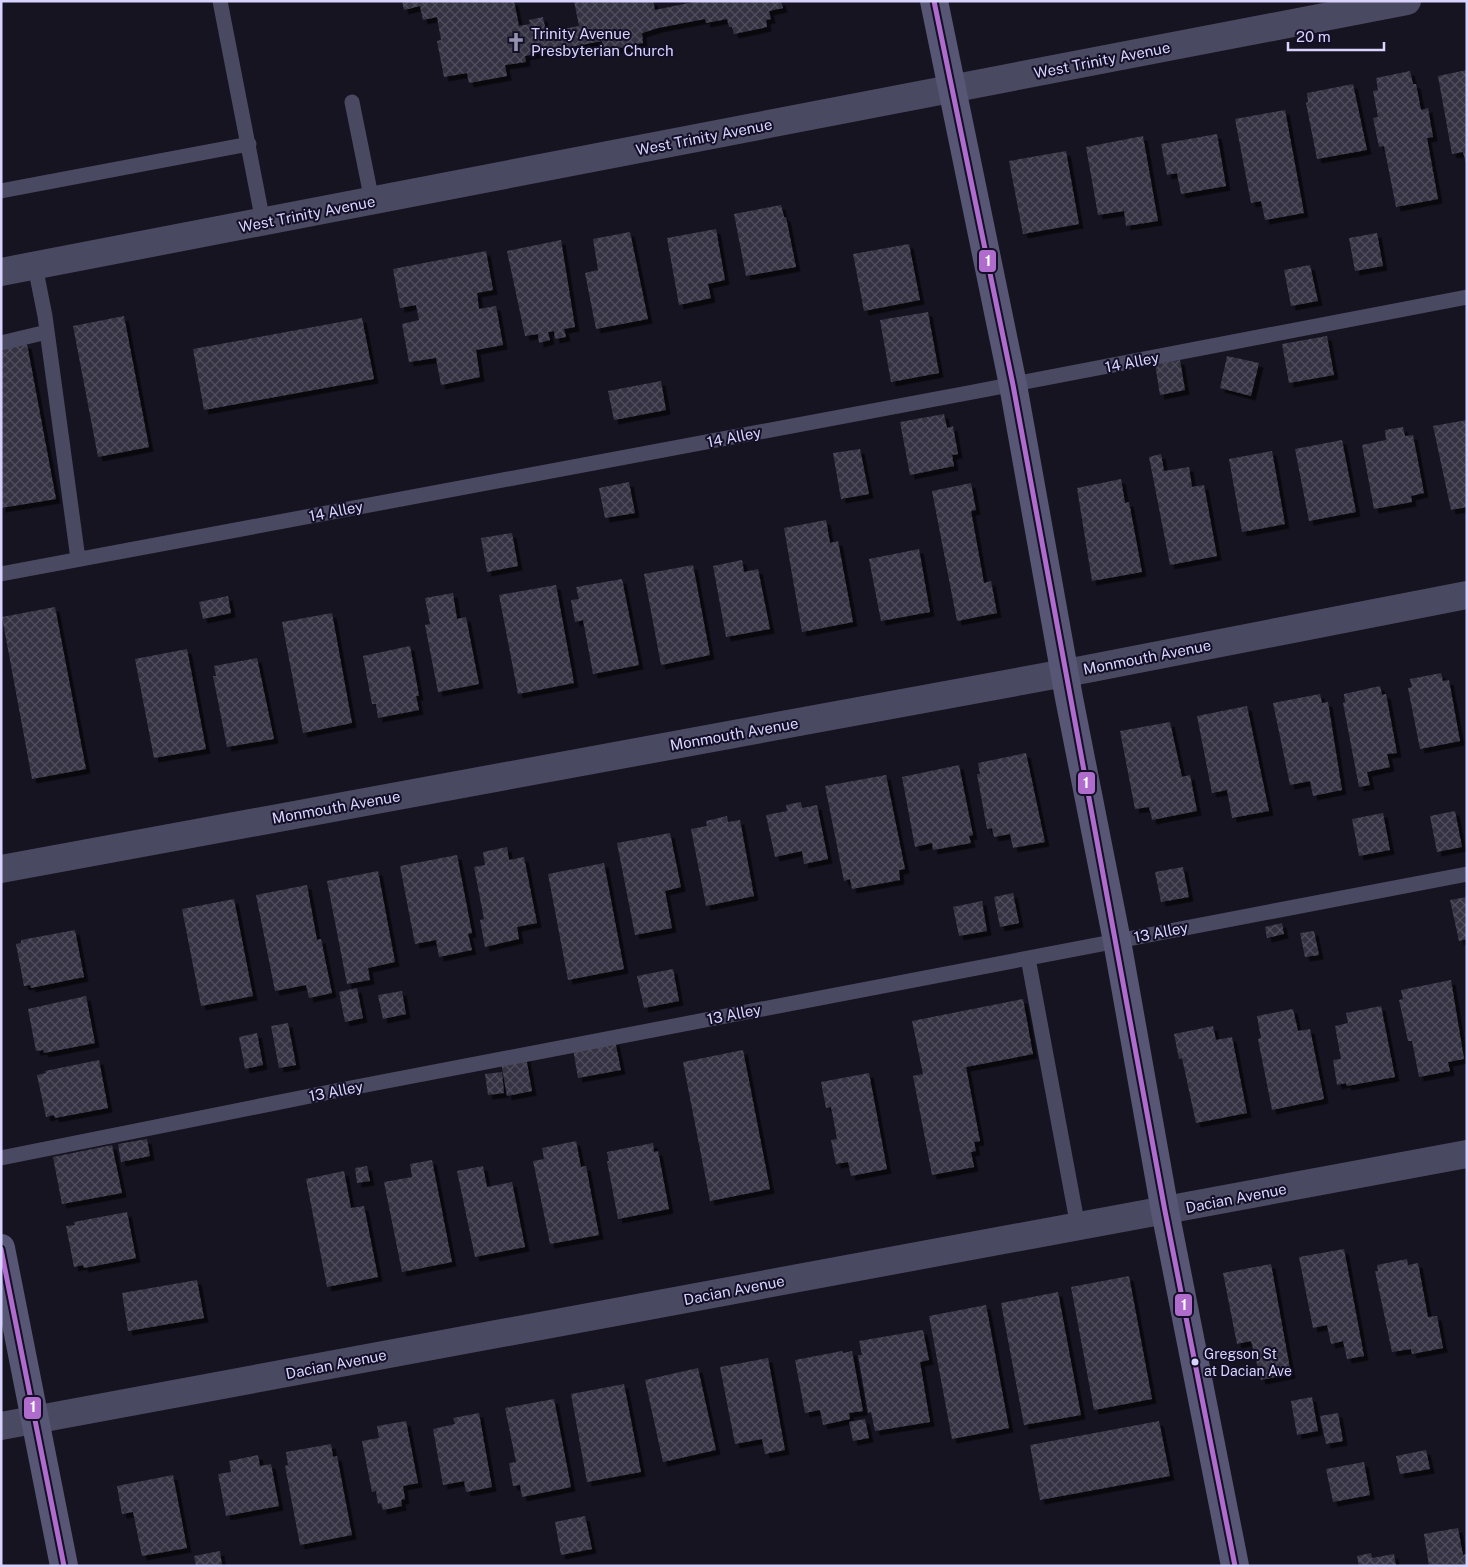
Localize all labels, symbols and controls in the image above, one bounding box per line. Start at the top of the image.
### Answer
scale bar [1288,20,1384,52]
place label: Trinity Avenue Presbyterian Church [531,25,674,59]
text: 20 m [1296,28,1331,45]
church icon: Trinity Avenue Presbyterian Church [505,31,527,53]
street label: West Trinity Avenue [1032,38,1172,82]
street label: West Trinity Avenue [634,115,774,159]
street label: West Trinity Avenue [237,192,377,236]
line badge: 1 [978,249,997,273]
text: 1 [985,253,991,269]
street label: 14 Alley [1104,348,1160,376]
street label: 14 Alley [706,423,762,451]
street label: 14 Alley [308,497,364,525]
street label: Monmouth Avenue [1082,636,1212,678]
street label: Monmouth Avenue [668,714,800,754]
line badge: 1 [1077,771,1096,795]
text: 1 [1083,775,1089,791]
street label: Monmouth Avenue [270,787,402,827]
street label: 13 Alley [1132,918,1190,946]
street label: 13 Alley [705,1000,763,1028]
street label: 13 Alley [307,1077,365,1105]
street label: Dacian Avenue [1184,1180,1288,1216]
street label: Dacian Avenue [682,1272,786,1308]
line badge: 1 [1174,1293,1193,1317]
text: 1 [1181,1297,1187,1313]
street label: Dacian Avenue [284,1346,388,1382]
place label: Gregson St at Dacian Ave [1204,1346,1292,1379]
marker: Gregson St at Dacian Ave [1190,1357,1200,1367]
line badge: 1 [23,1396,42,1420]
text: 1 [30,1399,36,1415]

